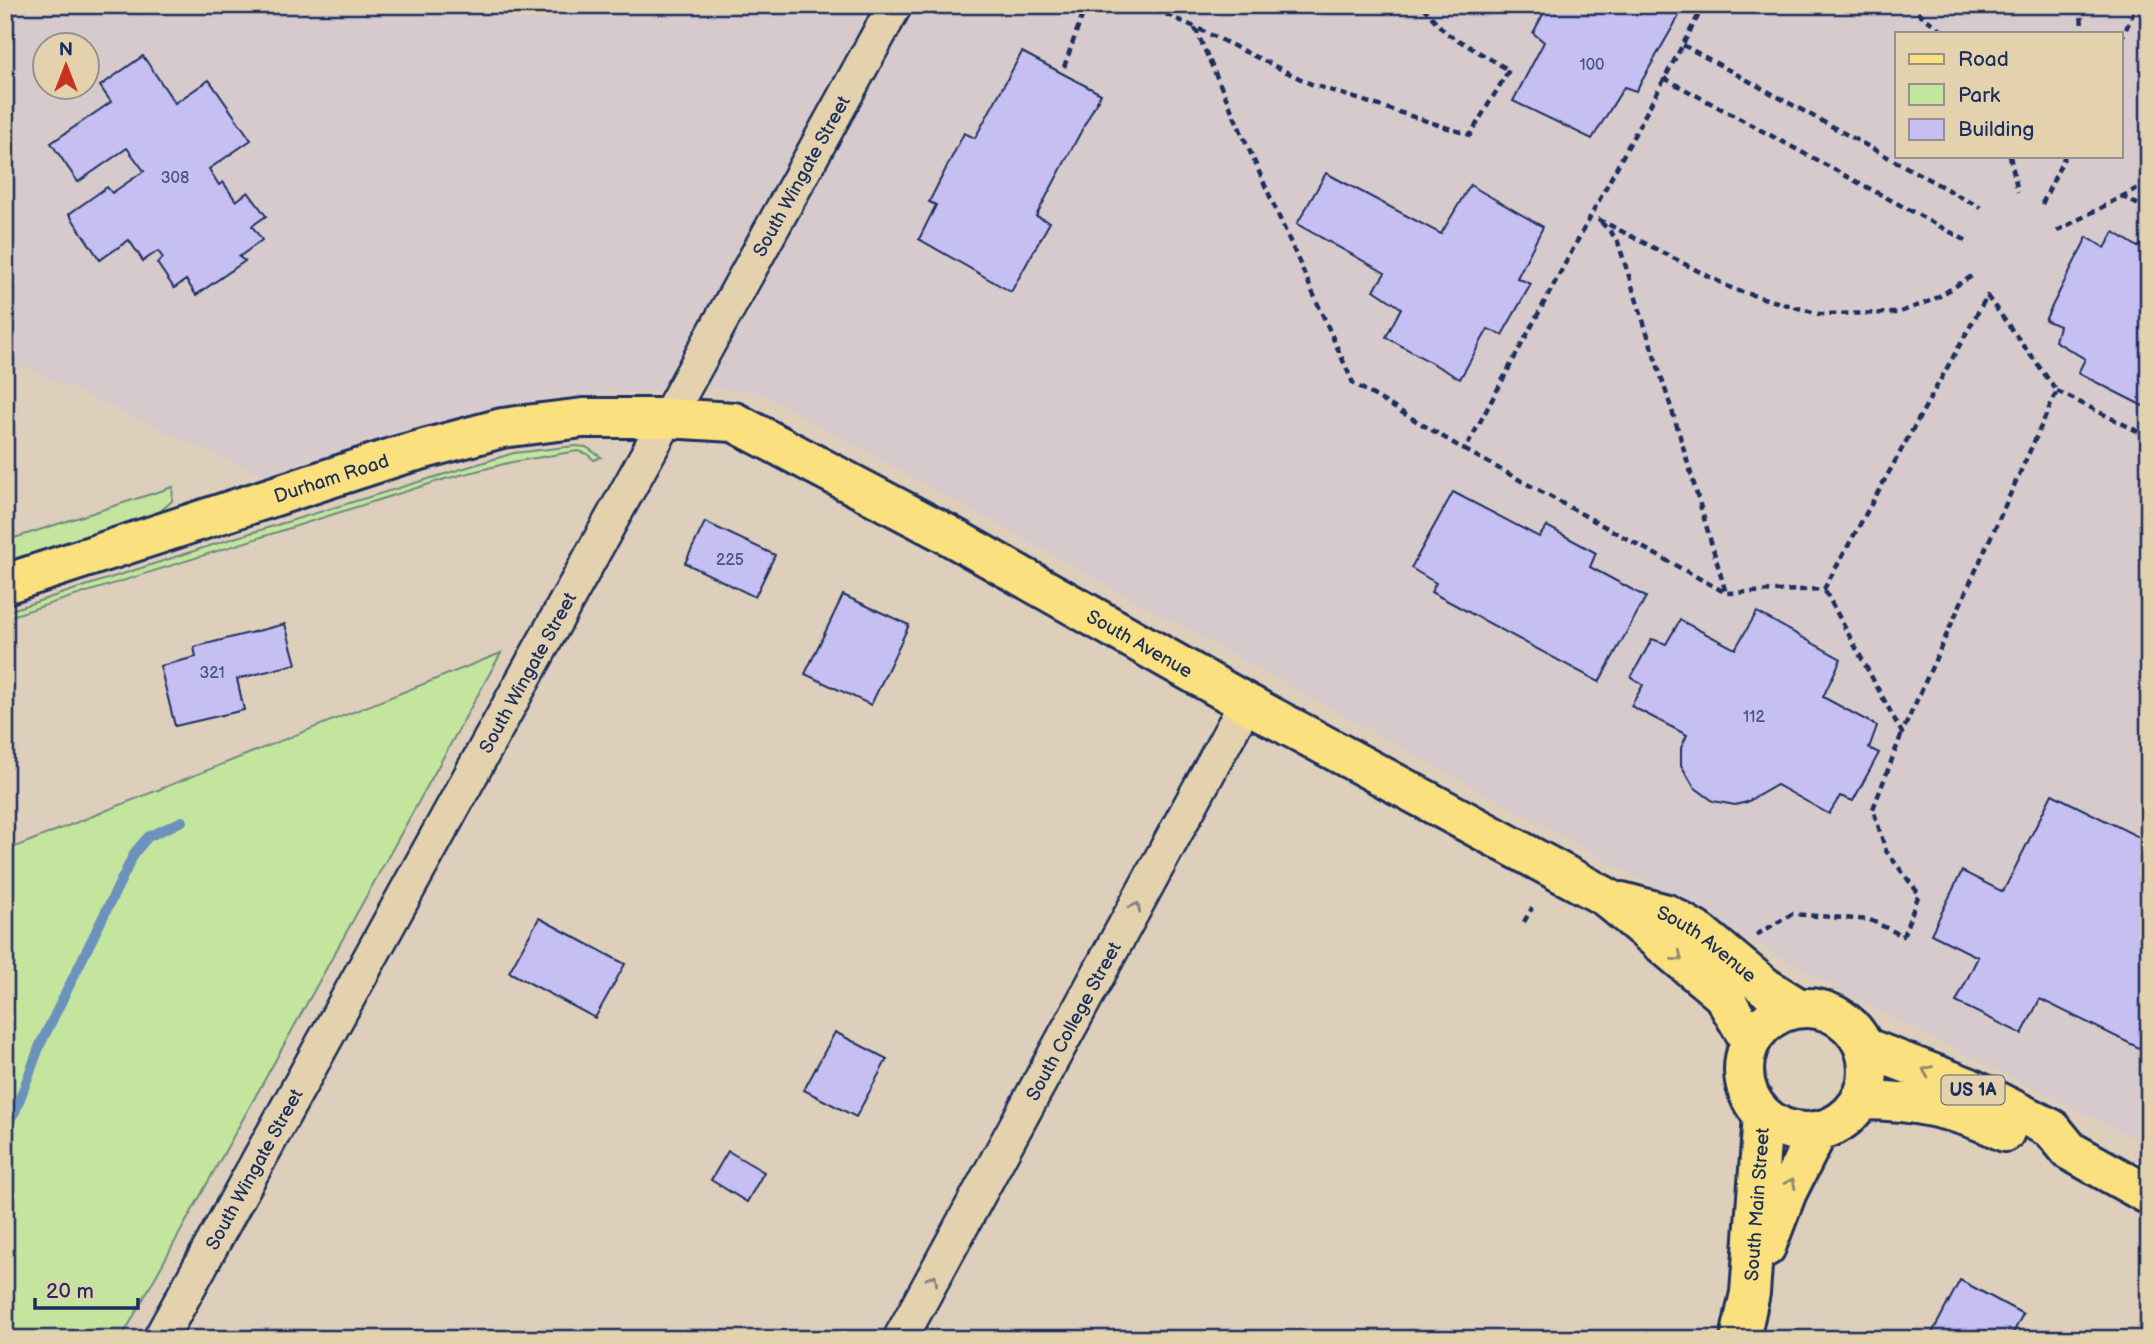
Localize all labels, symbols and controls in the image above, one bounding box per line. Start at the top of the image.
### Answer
north arrow [32,32,102,102]
legend [1895,32,2122,158]
text: N [59,39,73,62]
text: Road [1958,47,2009,72]
house number: 100 [1579,56,1605,75]
text: Park [1958,83,2001,108]
street label: South Wingate Street [749,92,856,261]
text: Building [1958,117,2034,142]
house number: 308 [161,169,189,188]
street label: Durham Road [271,450,392,509]
house number: 225 [716,551,744,570]
street label: South Wingate Street [475,589,582,758]
street label: South Avenue [1082,605,1196,683]
house number: 321 [199,664,225,683]
house number: 112 [1743,708,1765,727]
one-way arrow [1128,902,1141,915]
street label: South Avenue [1654,902,1761,988]
street label: South College Street [1022,938,1127,1105]
one-way arrow [1669,949,1682,961]
one-way arrow [1922,1065,1934,1079]
road number: US 1A [1941,1076,2004,1105]
street label: South Wingate Street [201,1085,309,1254]
street label: South Main Street [1741,1127,1775,1282]
one-way arrow [1783,1178,1797,1190]
scale bar [35,1267,138,1311]
one-way arrow [924,1274,938,1286]
text: 20 m [46,1279,94,1304]

